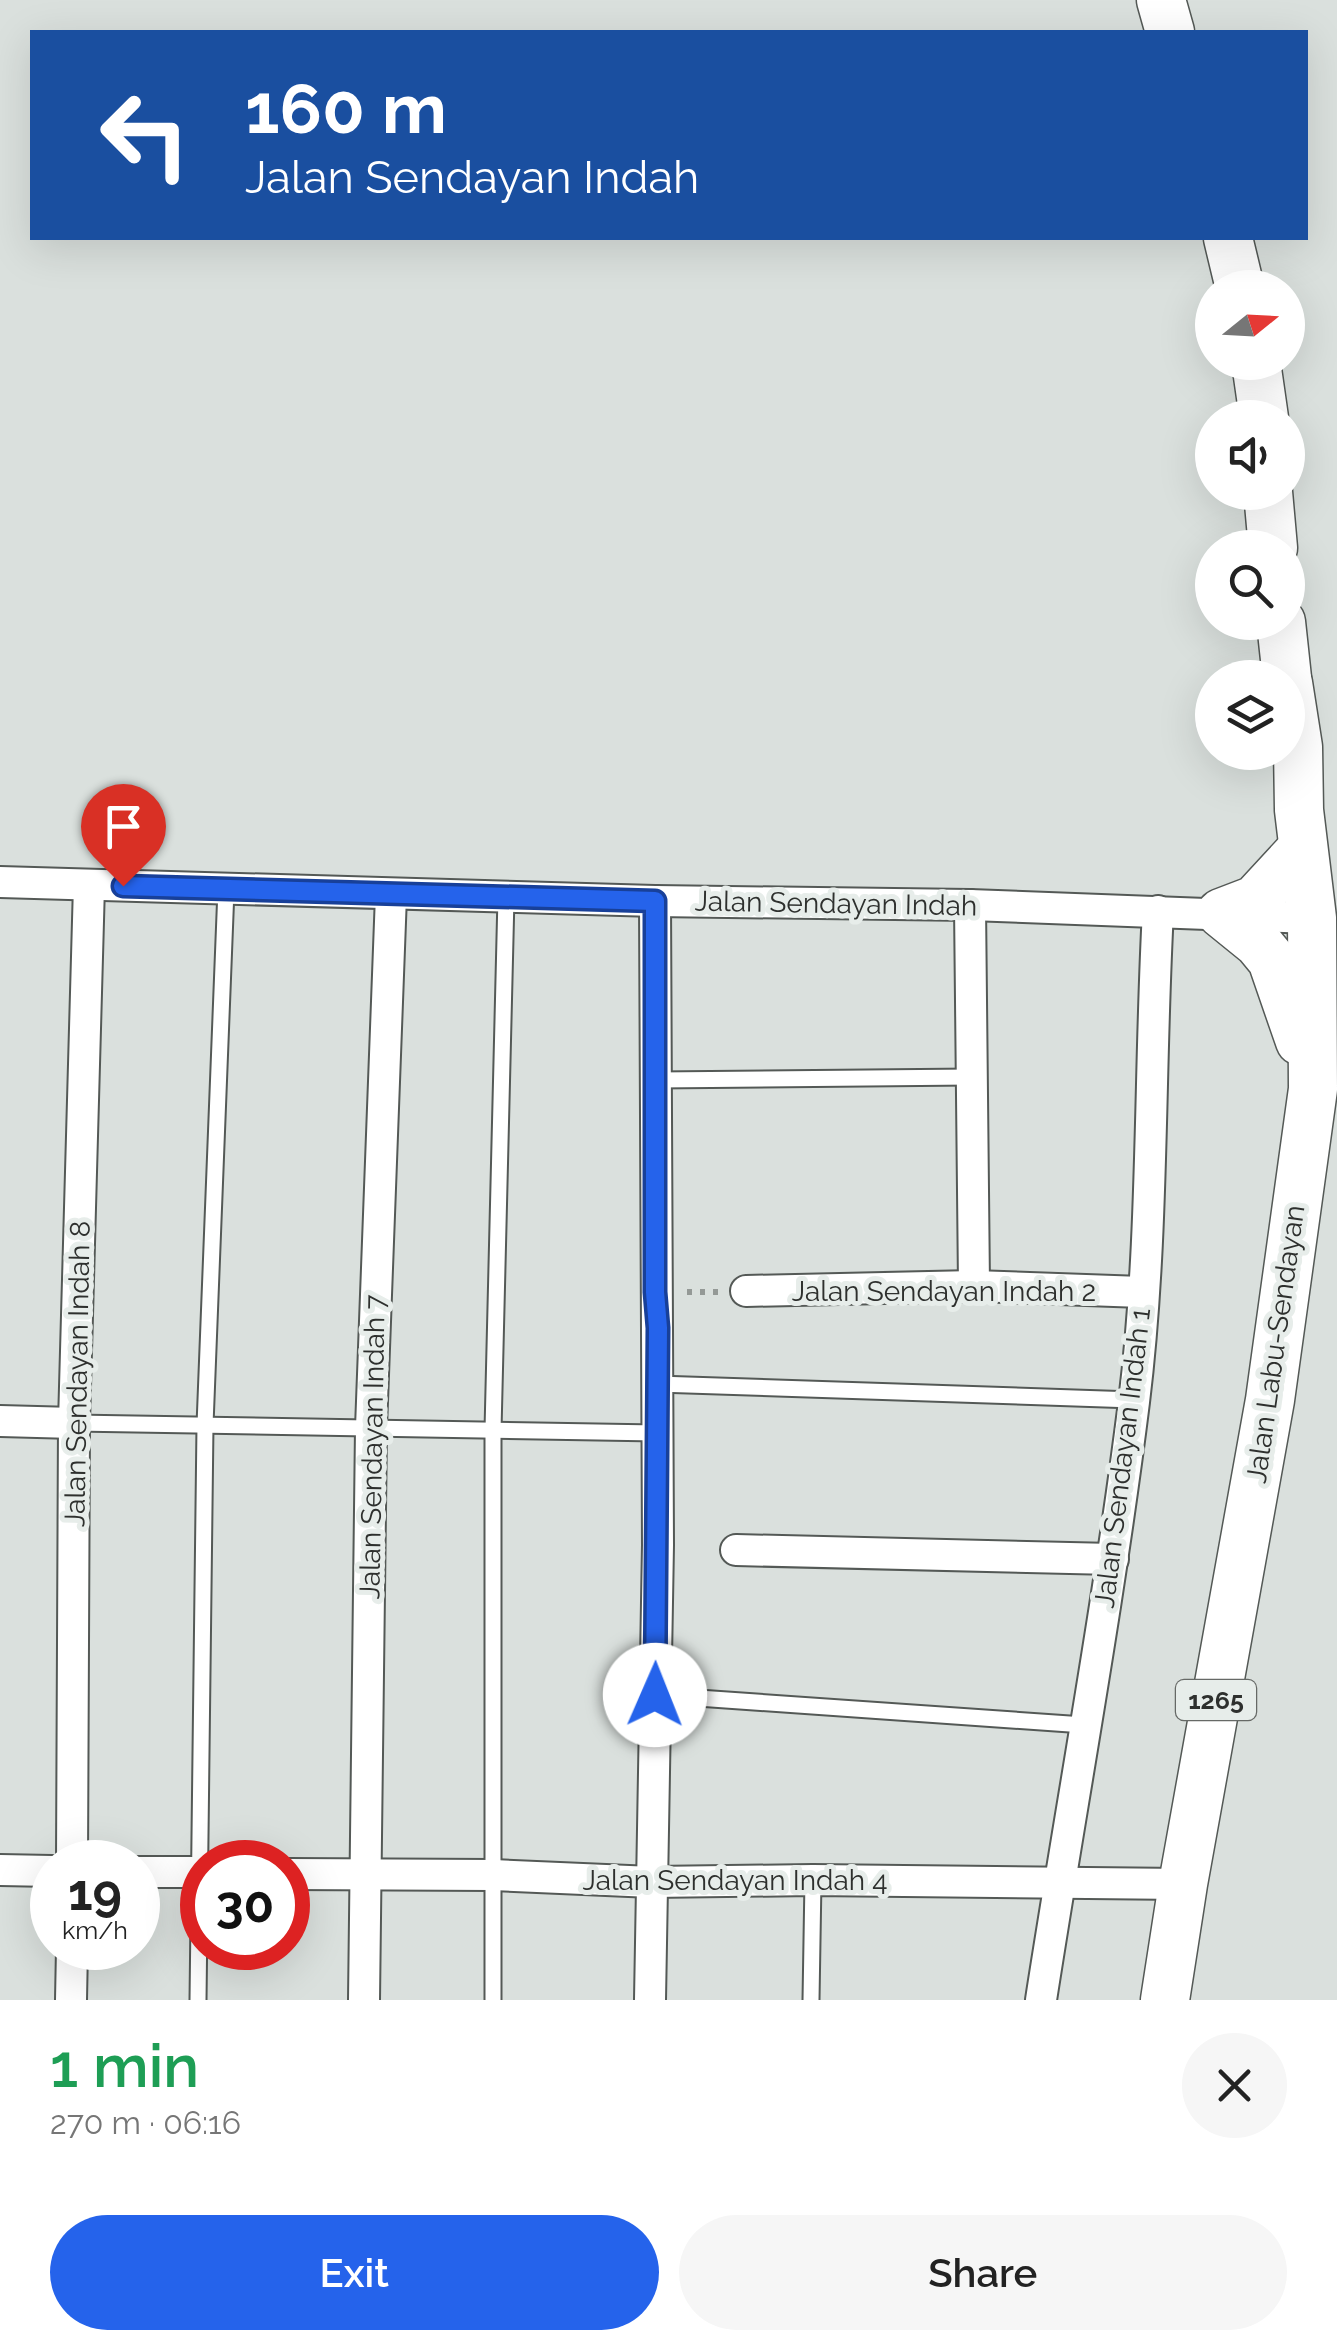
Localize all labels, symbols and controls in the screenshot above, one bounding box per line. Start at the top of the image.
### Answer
text: 160 m [245,67,447,149]
icon: left [80,70,210,200]
text: Jalan Sendayan Indah [245,151,699,204]
north arrow [1195,270,1305,380]
map controls [1195,270,1305,770]
button: sound [1195,400,1305,510]
button: search [1195,530,1305,640]
button: layers [1195,660,1305,770]
pin [81,784,166,887]
icon: arrive [96,799,151,854]
street label: Jalan Sendayan Indah [694,885,978,922]
street label: Jalan Labu-Sendayan [1240,1203,1311,1485]
street label: Jalan Sendayan Indah 8 [58,1221,97,1527]
street label: Jalan Sendayan Indah 2 [792,1275,1096,1308]
street label: Jalan Sendayan Indah 7 [353,1294,392,1600]
street label: Jalan Sendayan Indah 1 [1088,1306,1157,1610]
position arrow [603,1643,707,1747]
road number: 1265 [1176,1680,1256,1720]
speed limit sign: 30 [180,1840,310,1970]
text: 19 [68,1863,122,1922]
street label: Jalan Sendayan Indah 4 [582,1864,888,1897]
text: km/h [62,1915,128,1945]
text: 1 min [50,2031,199,2101]
button: close [1182,2033,1287,2138]
text: 270 m · 06:16 [50,2104,241,2141]
button: Exit [50,2215,659,2330]
button: Share [679,2215,1287,2330]

